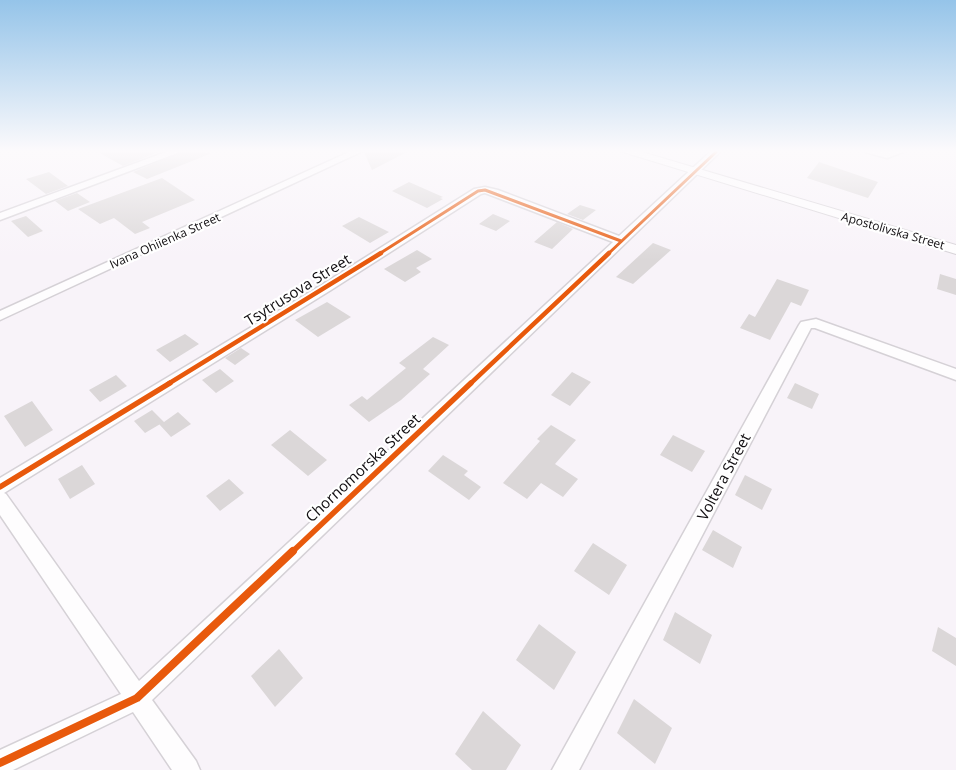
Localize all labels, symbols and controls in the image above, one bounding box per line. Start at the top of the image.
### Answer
street label: Ivana Ohiienka Street [107,208,223,273]
street label: Apostolivska Street [839,208,947,253]
street label: Tsytrusova Street [241,249,354,330]
street label: Chornomorska Street [301,409,424,526]
street label: Voltera Street [692,430,754,524]

